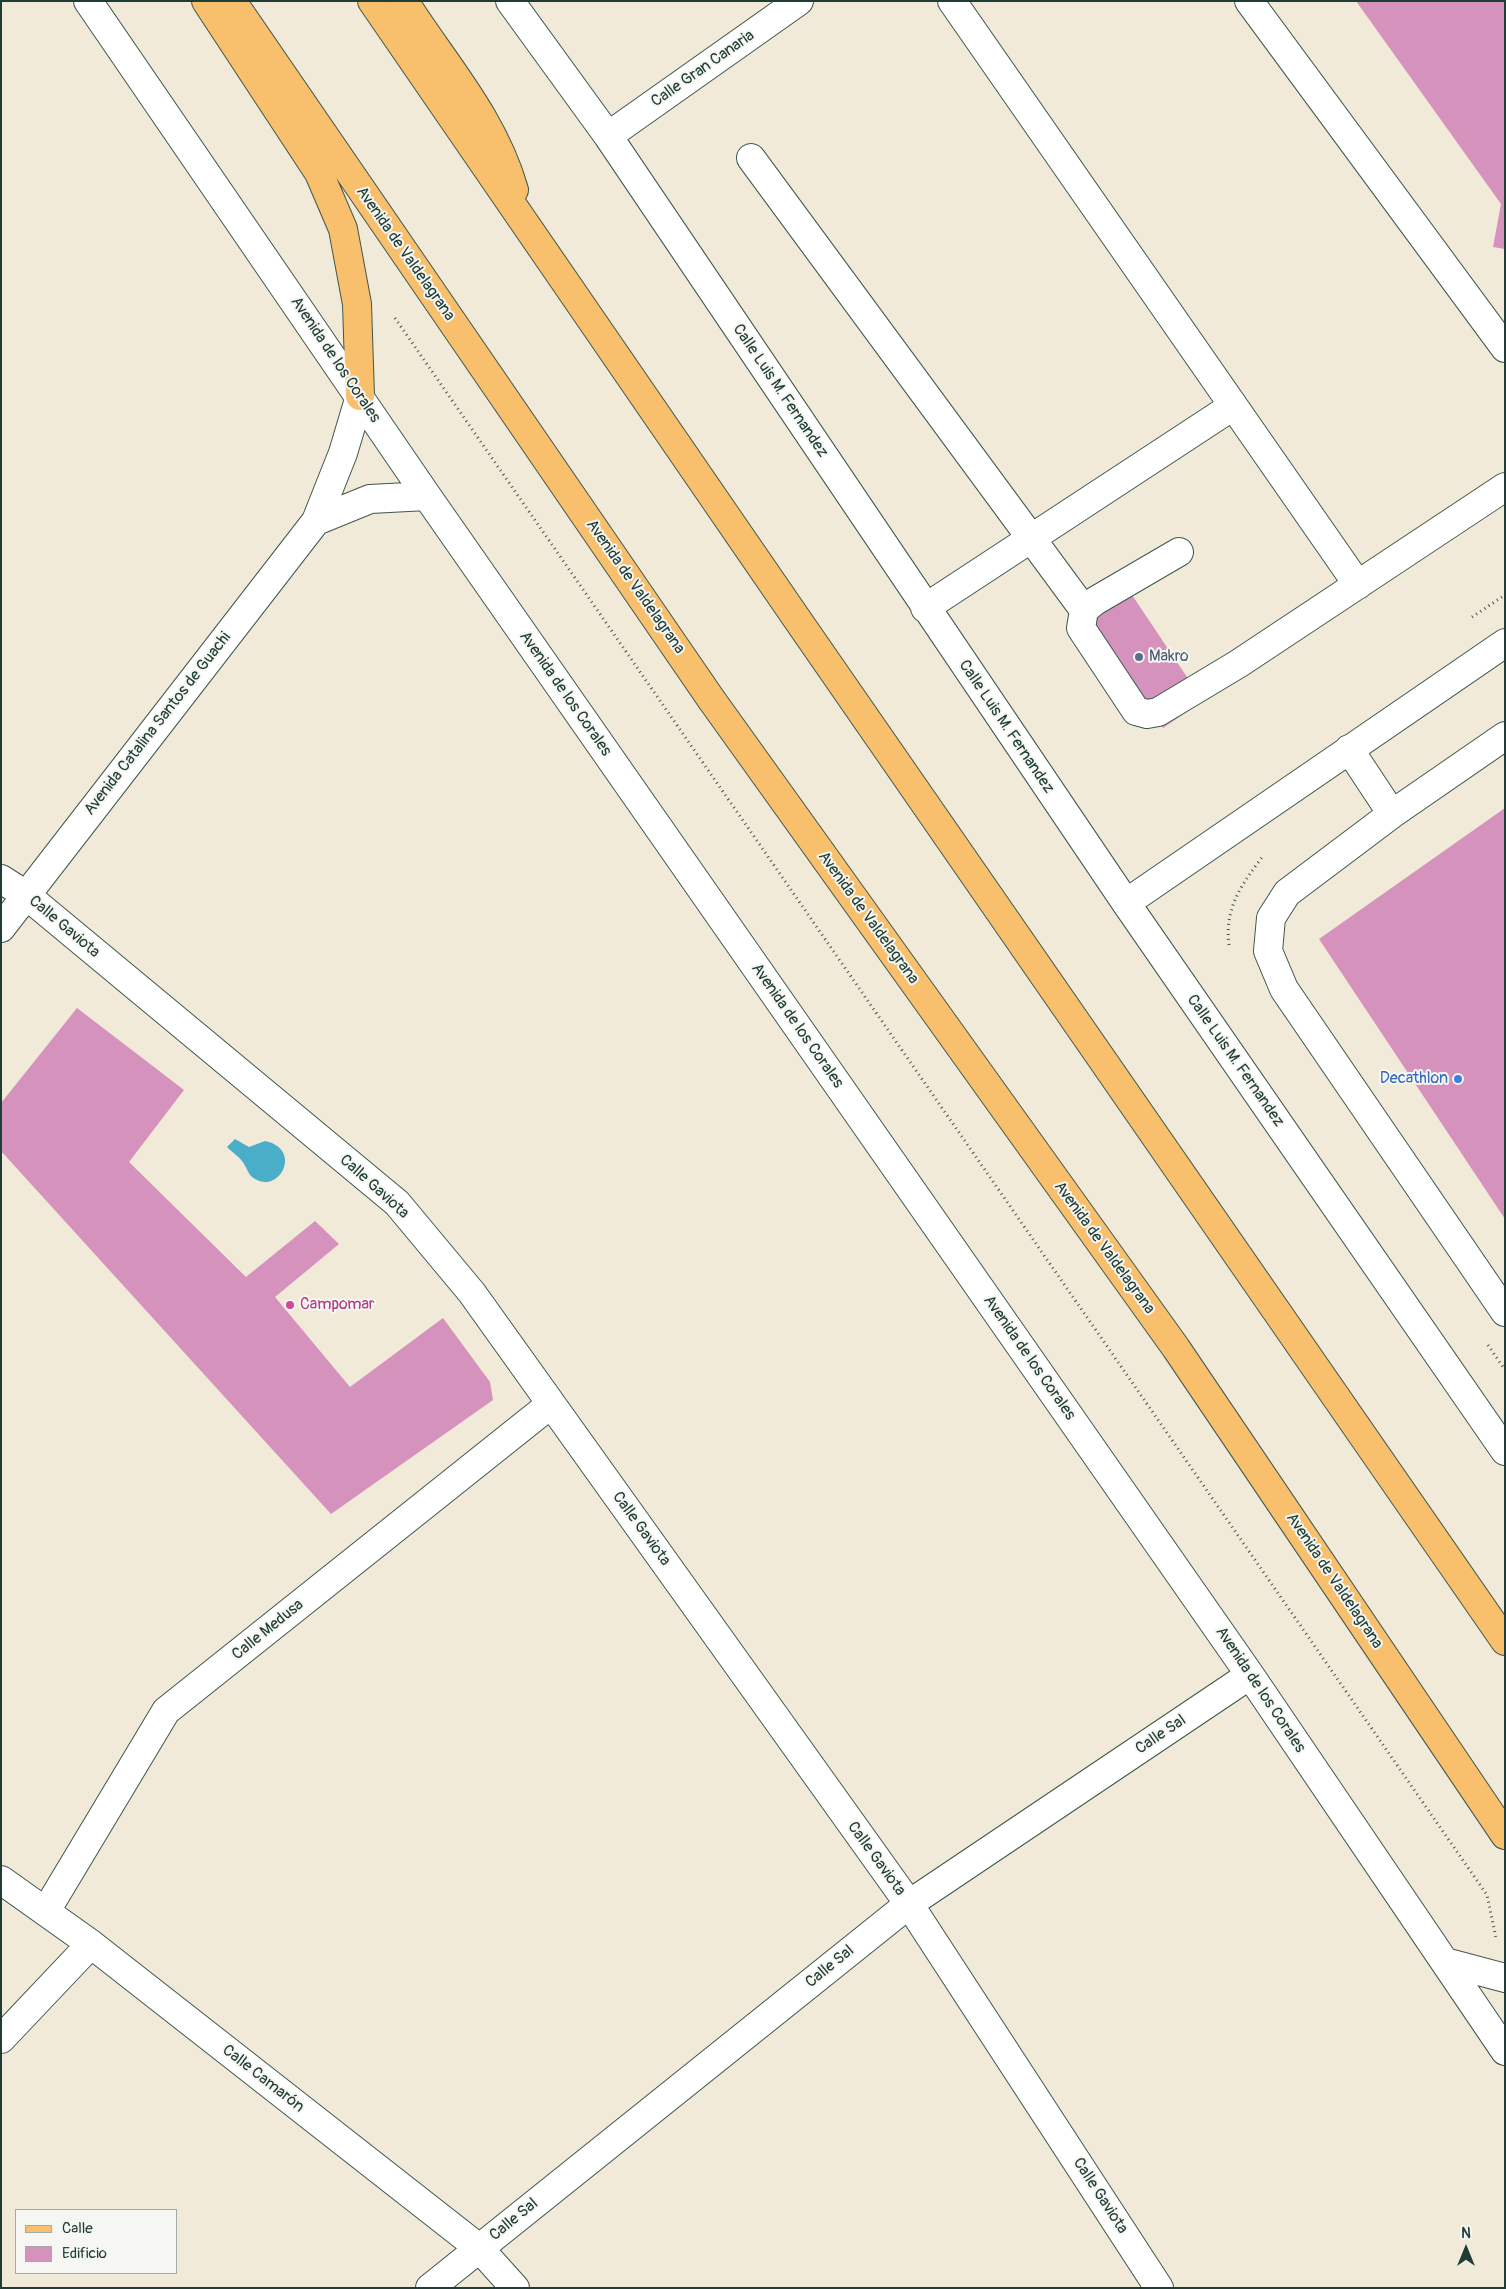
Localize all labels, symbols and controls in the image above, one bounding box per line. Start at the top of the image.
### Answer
street label: Calle Gran Canaria [648,26,758,112]
street label: Avenida de Valdelagrana [351,183,459,325]
street label: Avenida de los Corales [286,293,384,427]
street label: Calle Luis M. Fernandez [728,321,832,461]
street label: Avenida de Valdelagrana [581,516,689,658]
street label: Avenida de los Corales [515,628,615,760]
street label: Avenida Catalina Santos de Guachi [81,629,235,819]
place label: Makro [1149,647,1189,667]
marker: Makro [1133,651,1145,663]
street label: Calle Luis M. Fernandez [954,657,1058,797]
street label: Avenida de Valdelagrana [813,848,923,988]
street label: Calle Gaviota [25,892,103,962]
street label: Avenida de los Corales [747,960,847,1092]
street label: Calle Luis M. Fernandez [1182,991,1288,1131]
place label: Decathlon [1380,1069,1448,1089]
marker: Decathlon [1452,1073,1464,1085]
street label: Calle Gaviota [335,1151,413,1223]
street label: Avenida de Valdelagrana [1049,1178,1159,1318]
street label: Avenida de los Corales [979,1292,1079,1424]
place label: Campomar [300,1295,375,1315]
marker: Campomar [284,1299,296,1311]
street label: Calle Gaviota [608,1488,674,1570]
street label: Avenida de Valdelagrana [1281,1510,1387,1652]
street label: Calle Medusa [228,1595,308,1665]
street label: Avenida de los Corales [1211,1623,1309,1757]
street label: Calle Sal [1132,1711,1190,1759]
street label: Calle Gaviota [843,1818,909,1900]
street label: Calle Sal [802,1942,858,1992]
street label: Calle Camarón [218,2041,308,2117]
street label: Calle Gaviota [1068,2154,1132,2238]
street label: Calle Sal [486,2195,542,2245]
legend [15,2209,178,2274]
text: Calle [62,2219,93,2238]
north arrow [1441,2224,1491,2274]
text: N [1461,2225,1471,2242]
text: Edificio [62,2244,107,2263]

